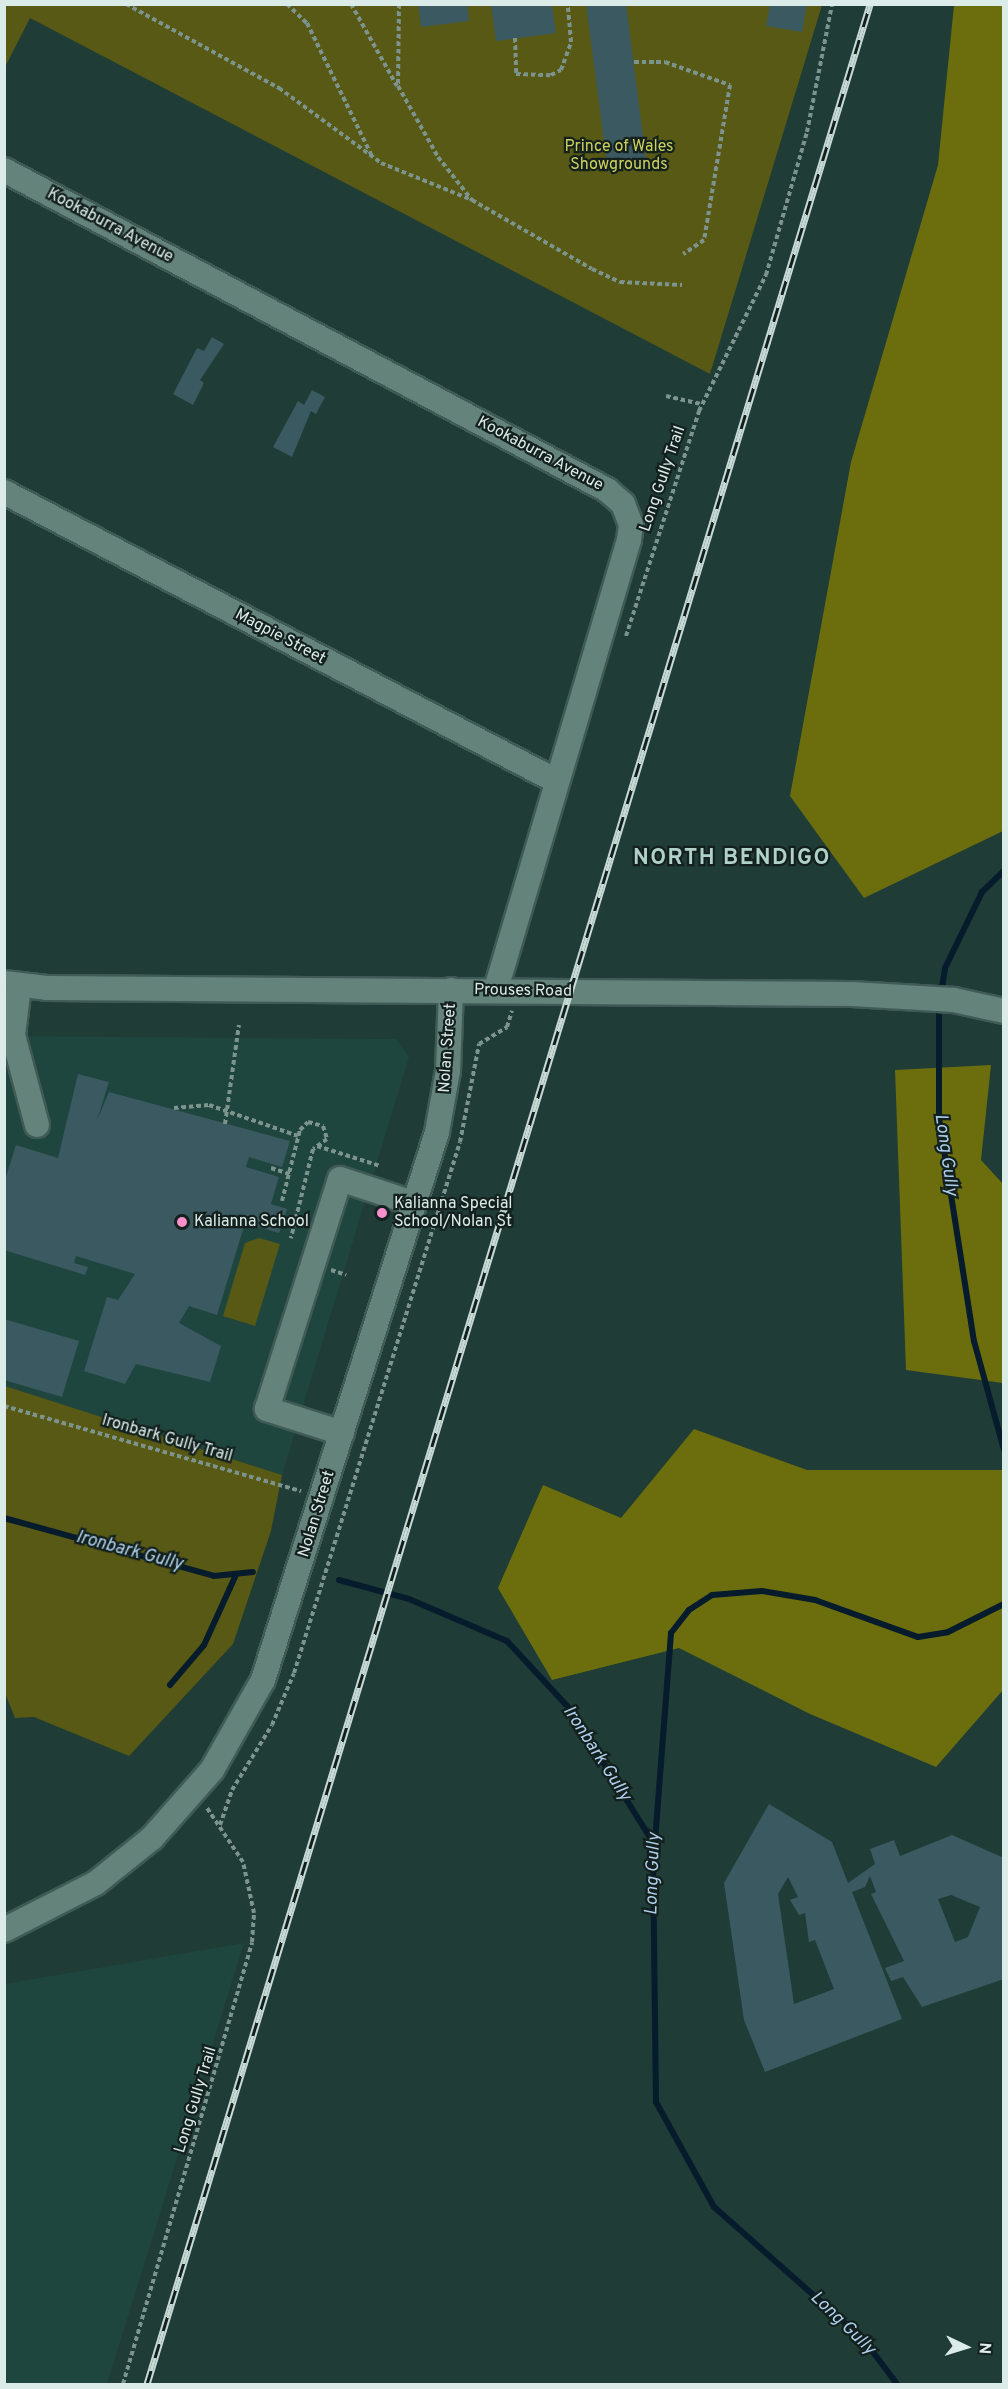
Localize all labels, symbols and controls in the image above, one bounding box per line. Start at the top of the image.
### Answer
park label: Prince of Wales Showgrounds [564,137,674,175]
street label: Kookaburra Avenue [43,185,177,267]
street label: Kookaburra Avenue [473,413,607,495]
street label: Long Gully Trail [636,423,690,535]
street label: Magpie Street [231,605,329,669]
district label: NORTH BENDIGO [633,846,831,872]
street label: Prouses Road [474,981,572,1001]
street label: Nolan Street [435,1002,461,1094]
water label: Long Gully [929,1113,961,1197]
place label: Kalianna Special School/Nolan St [394,1194,513,1232]
marker: Kalianna Special School/Nolan St [375,1206,389,1220]
place label: Kalianna School [194,1212,309,1232]
marker: Kalianna School [175,1215,189,1229]
street label: Ironbark Gully Trail [99,1411,235,1467]
street label: Nolan Street [295,1468,339,1560]
water label: Ironbark Gully [73,1527,185,1577]
water label: Ironbark Gully [557,1702,635,1806]
water label: Long Gully [642,1832,666,1916]
street label: Long Gully Trail [171,2044,221,2156]
water label: Long Gully [805,2287,879,2361]
north arrow [936,2317,996,2377]
text: N [974,2342,994,2355]

